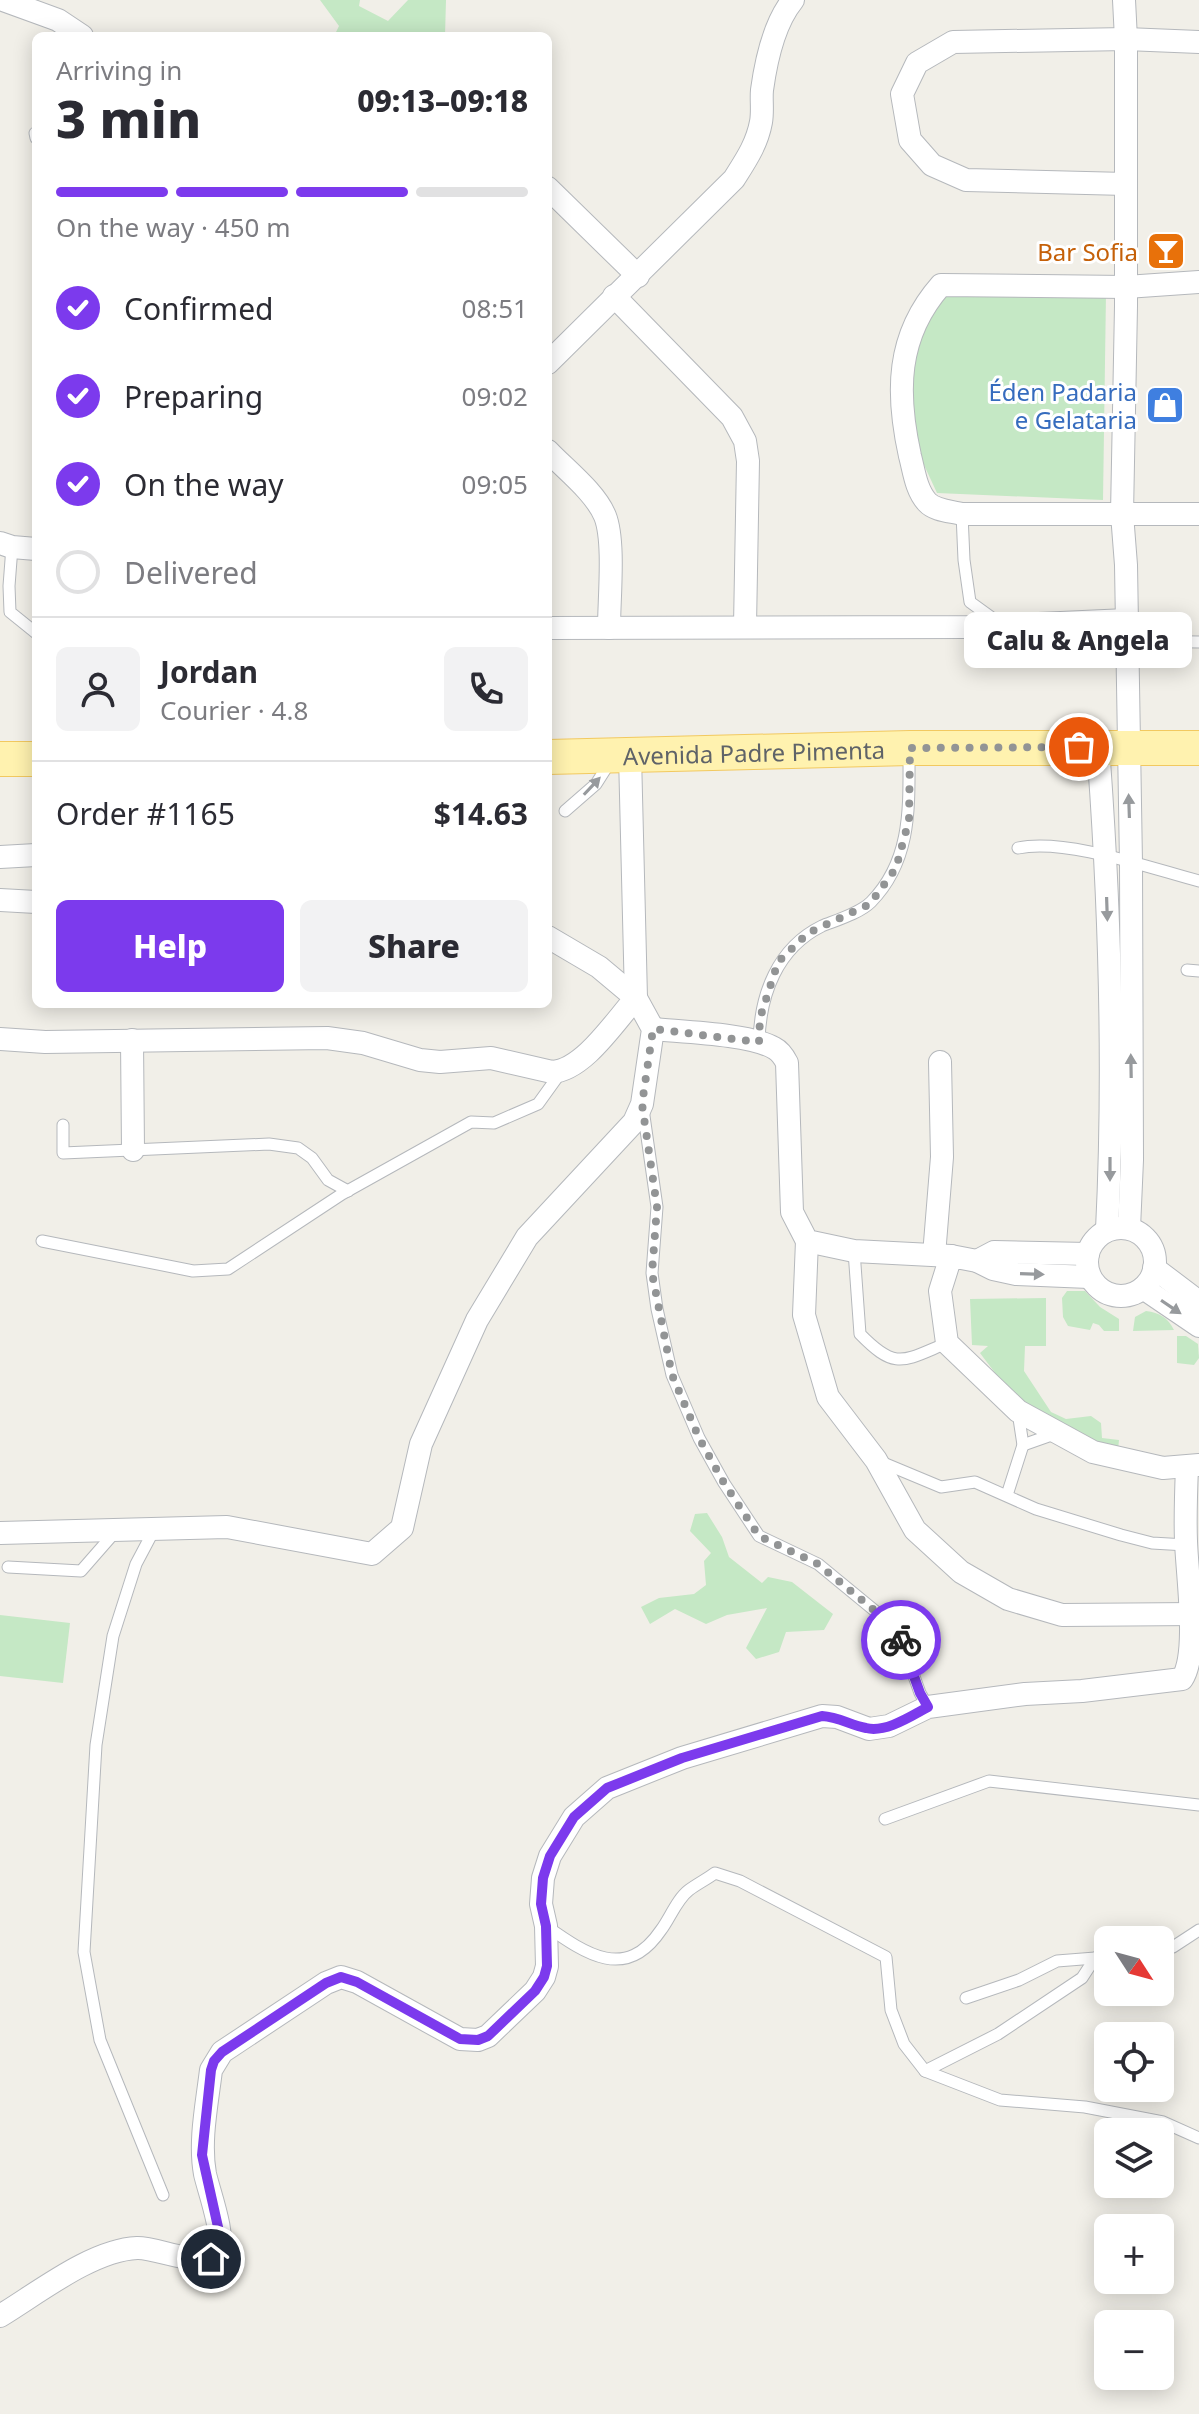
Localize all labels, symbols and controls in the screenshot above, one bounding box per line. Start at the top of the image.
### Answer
text: Arriving in [56,52,182,88]
text: 09:13–09:18 [357,80,528,121]
text: 3 min [56,82,201,153]
text: On the way · 450 m [56,209,290,245]
bar icon: Bar Sofia [1145,230,1187,272]
place label: Bar Sofia [1037,235,1138,268]
icon: check [56,286,100,330]
text: Confirmed [124,288,274,329]
text: 08:51 [462,290,528,326]
icon: check [56,374,100,418]
place label: Éden Padaria e Gelataria [989,375,1137,436]
text: Preparing [124,376,263,417]
text: 09:02 [462,378,528,414]
shop icon: Éden Padaria e Gelataria [1144,384,1186,426]
icon: check [56,462,100,506]
text: On the way [124,464,284,505]
text: 09:05 [462,466,528,502]
text: Delivered [124,552,258,593]
callout: Calu & Angela [965,611,1193,667]
text: Calu & Angela [986,622,1170,658]
button: person [56,647,140,731]
button: phone [444,647,528,731]
text: Jordan [160,651,258,692]
text: Courier · 4.8 [160,692,308,728]
pin [1045,713,1113,781]
icon: bag [1057,725,1101,769]
street label: Avenida Padre Pimenta [622,732,885,772]
one-way arrow [583,777,601,796]
text: Order #1165 [56,793,235,834]
text: $14.63 [434,793,528,834]
one-way arrow [1123,793,1135,818]
one-way arrow [1101,897,1114,922]
button: Help [56,900,284,992]
button: Share [300,900,528,992]
one-way arrow [1125,1053,1138,1078]
one-way arrow [1103,1157,1116,1182]
one-way arrow [1020,1268,1045,1281]
one-way arrow [1161,1299,1182,1314]
courier [861,1600,941,1680]
icon: bike [879,1618,923,1662]
north arrow [1094,1926,1174,2006]
map controls [1094,1926,1174,2390]
button: locate [1094,2022,1174,2102]
button: layers [1094,2118,1174,2198]
button: + [1094,2214,1174,2294]
pin [177,2225,245,2293]
icon: home [189,2237,233,2281]
button: − [1094,2310,1174,2390]

